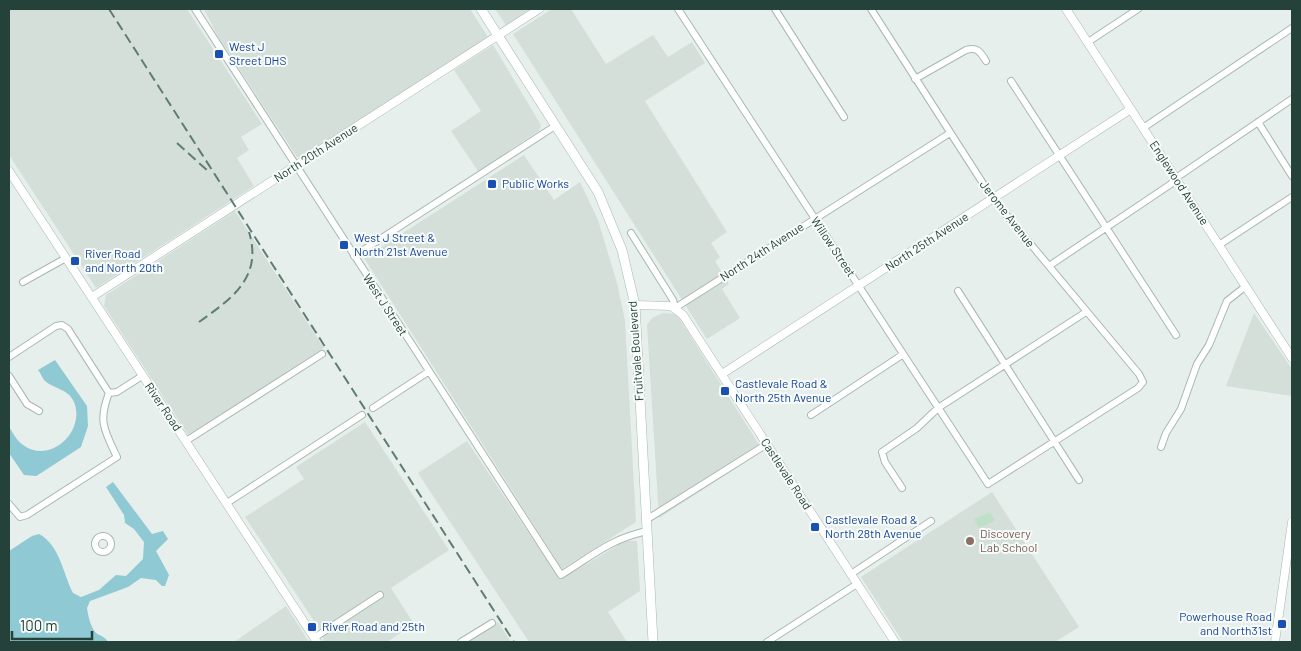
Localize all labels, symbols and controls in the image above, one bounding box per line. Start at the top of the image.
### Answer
place label: West J Street DHS [229,39,286,67]
marker: West J Street DHS [213,48,225,60]
street label: North 20th Avenue [271,120,360,184]
street label: Englewood Avenue [1147,138,1212,227]
place label: Public Works [502,176,569,190]
street label: Jerome Avenue [977,177,1038,250]
marker: Public Works [486,178,498,190]
street label: North 25th Avenue [882,209,971,273]
street label: Willow Street [809,214,859,279]
street label: North 24th Avenue [717,219,806,283]
place label: West J Street & North 21st Avenue [354,230,448,258]
marker: West J Street & North 21st Avenue [338,239,350,251]
place label: River Road and North 20th [85,246,163,274]
marker: River Road and North 20th [69,255,81,267]
street label: West J Street [361,271,411,338]
street label: Fruitvale Boulevard [625,301,645,402]
place label: Castlevale Road & North 25th Avenue [735,376,831,404]
street label: River Road [142,379,185,433]
marker: Castlevale Road & North 25th Avenue [719,385,731,397]
street label: Castlevale Road [759,435,815,512]
place label: Castlevale Road & North 28th Avenue [825,512,921,540]
marker: Castlevale Road & North 28th Avenue [809,521,821,533]
place label: Discovery Lab School [980,526,1037,554]
marker: Discovery Lab School [964,535,976,547]
scale bar [12,608,92,640]
place label: Powerhouse Road and North31st [1179,609,1272,637]
text: 100 m [20,616,58,634]
marker: Powerhouse Road and North31st [1276,618,1288,630]
place label: River Road and 25th [322,619,425,633]
marker: River Road and 25th [306,621,318,633]

